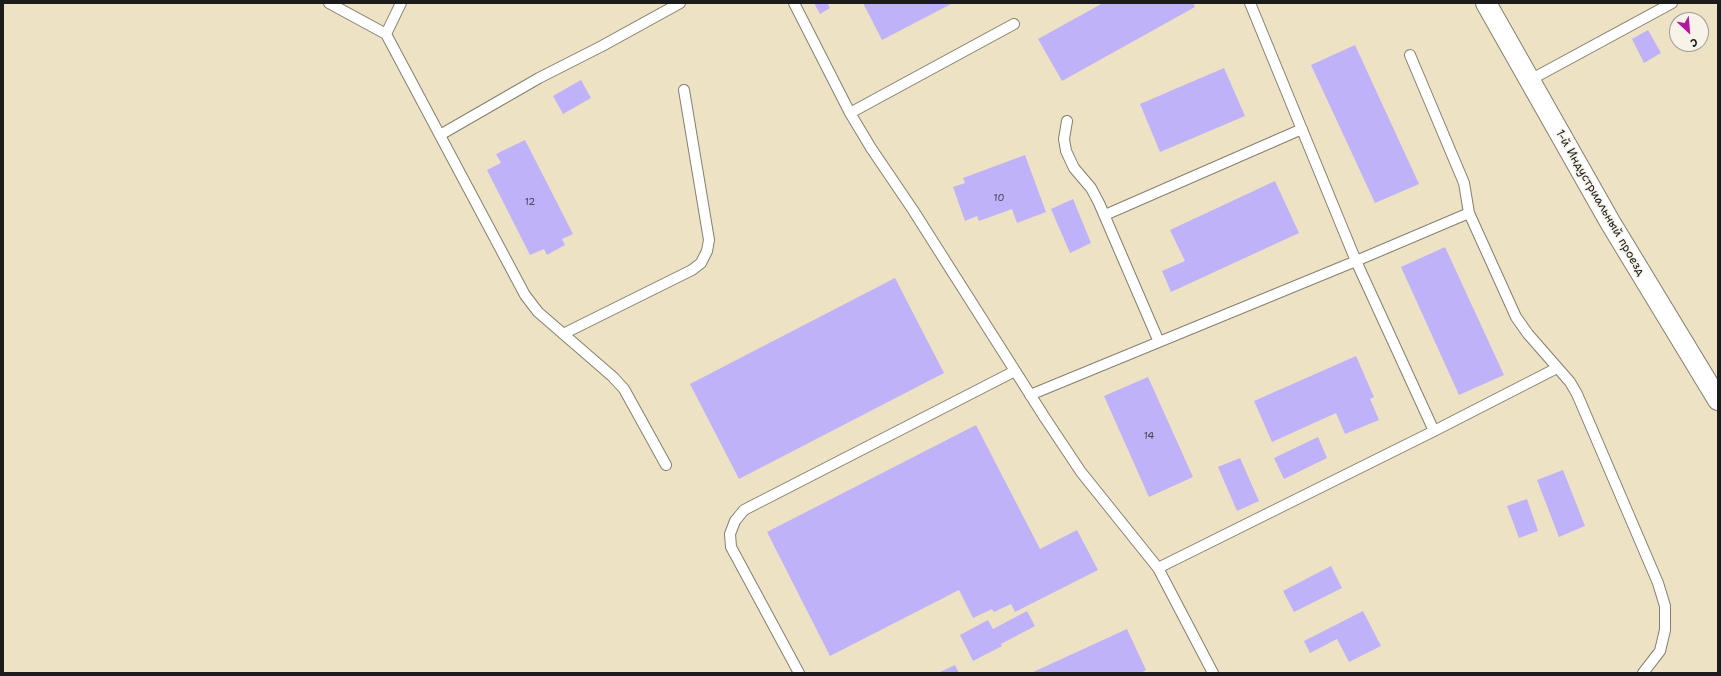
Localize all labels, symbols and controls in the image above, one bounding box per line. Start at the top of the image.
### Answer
north arrow [1669,12,1709,52]
text: С [1688,34,1700,51]
street label: 1-й Индустриальный проезд [1552,127,1648,279]
house number: 10 [994,192,1004,204]
house number: 12 [525,196,535,208]
house number: 14 [1144,430,1154,442]

